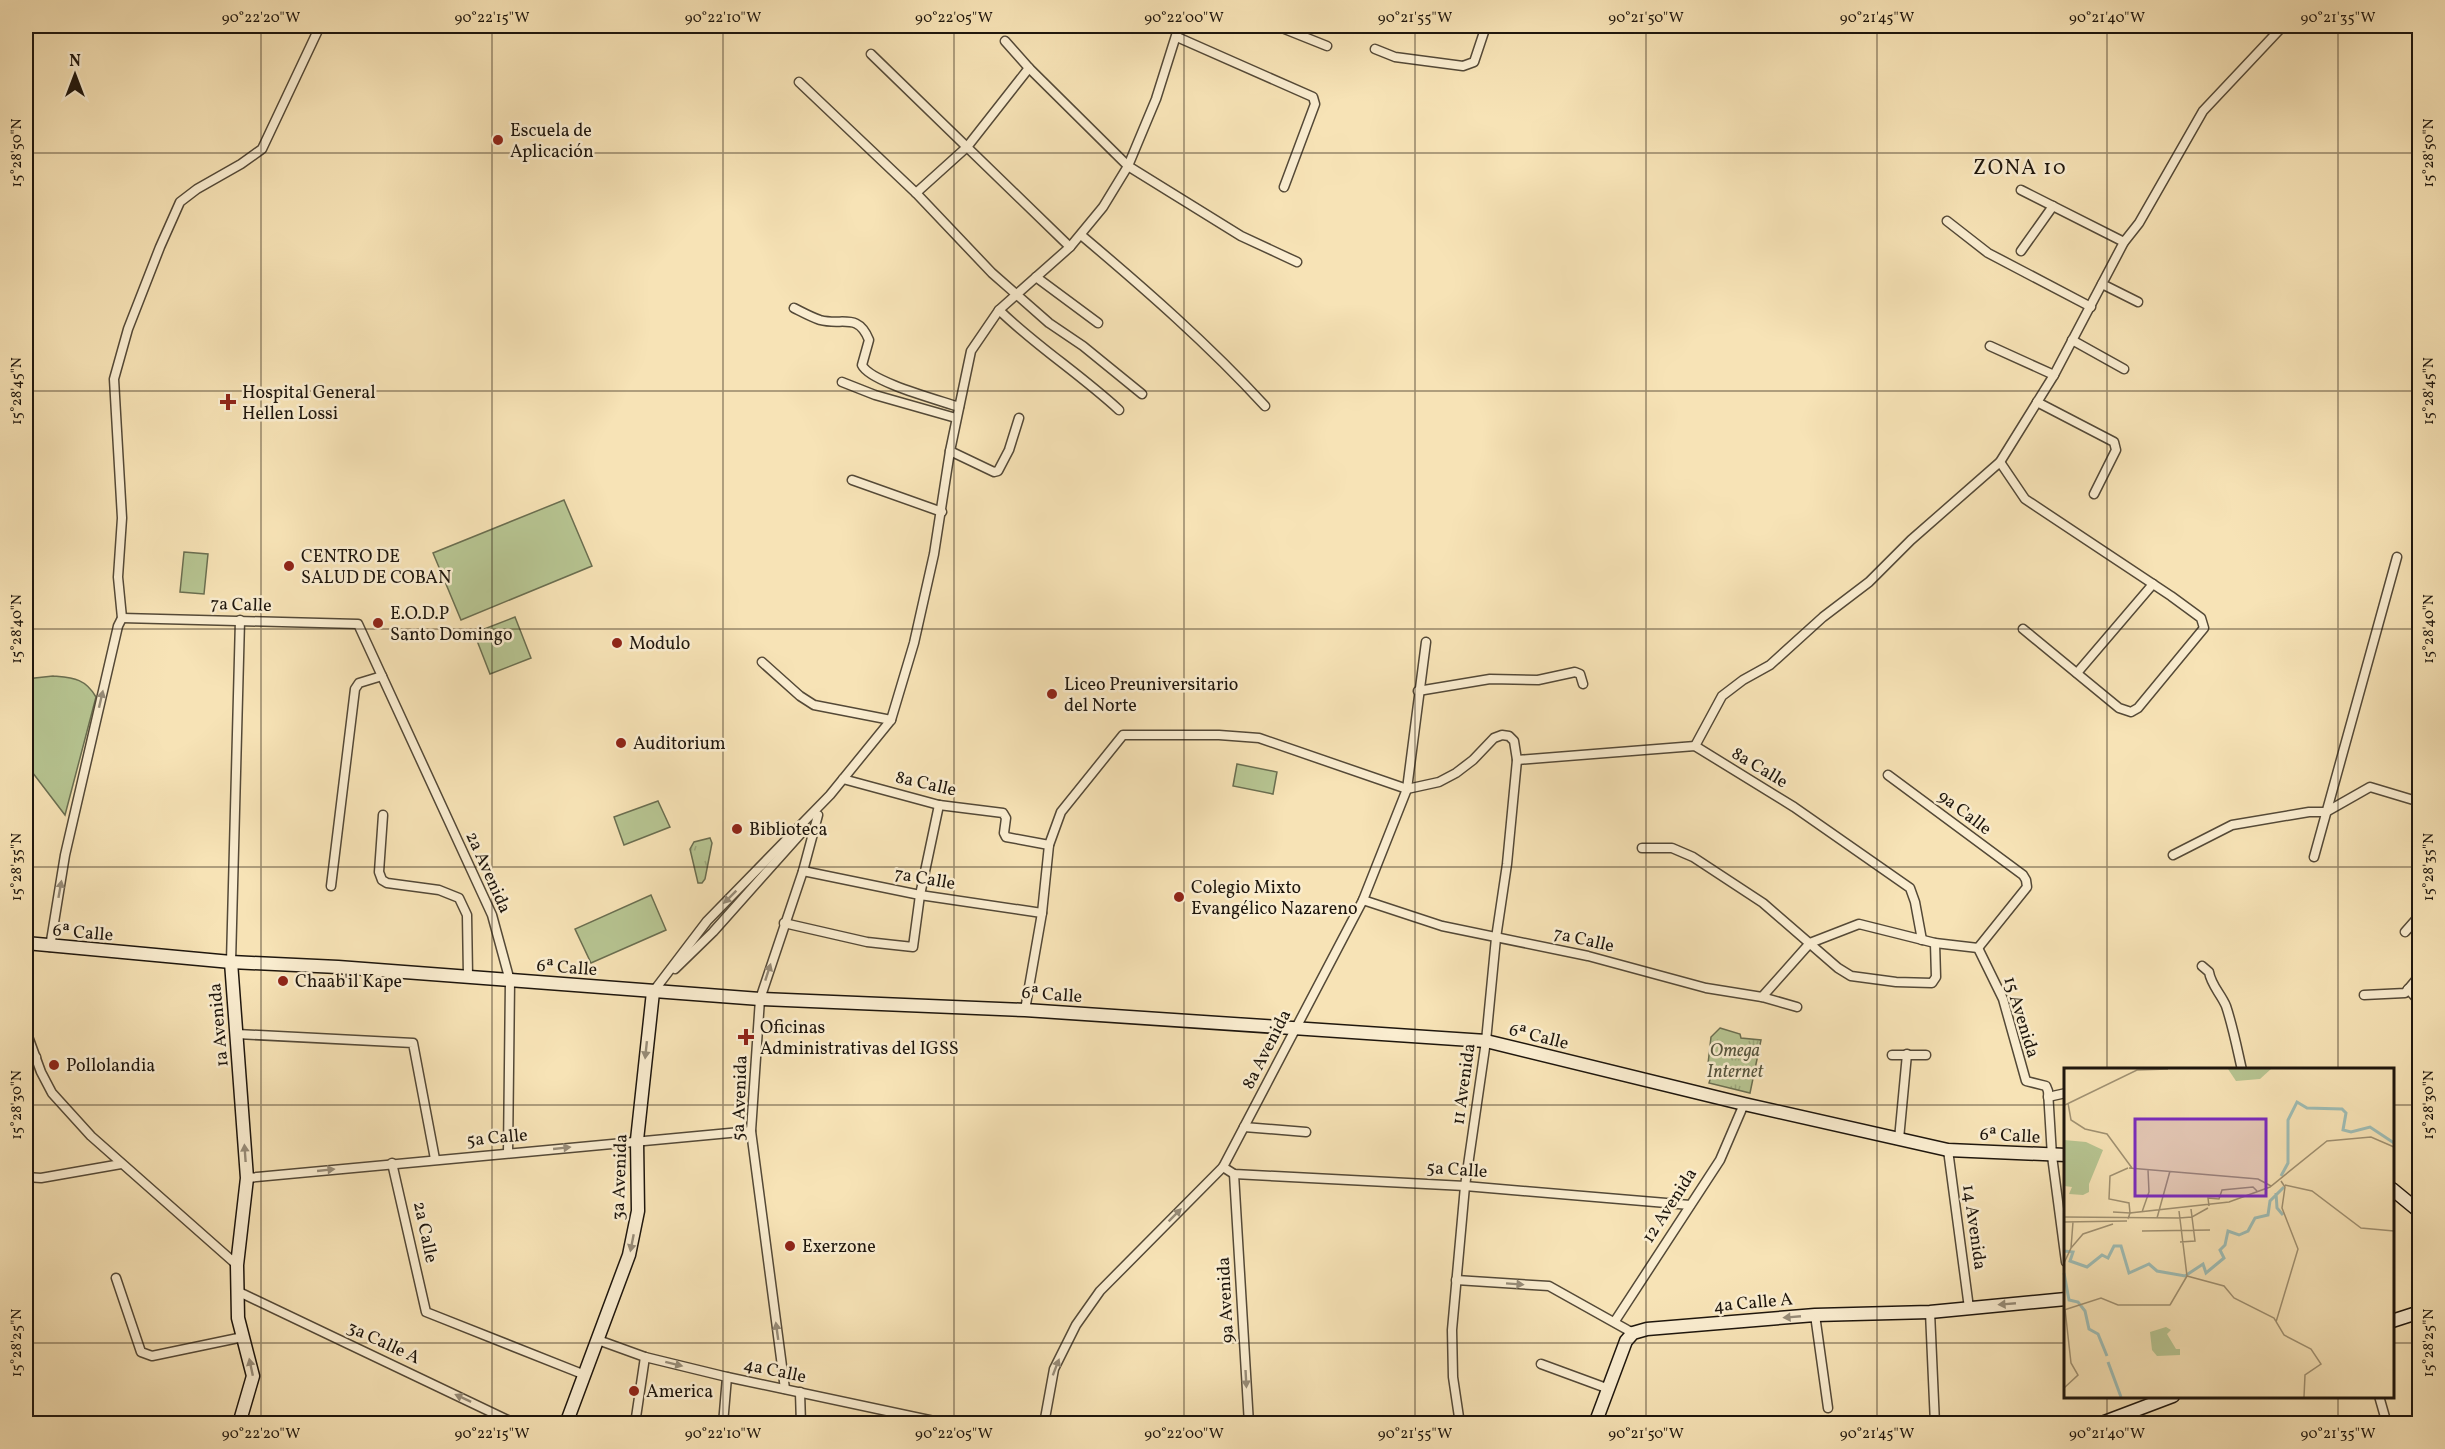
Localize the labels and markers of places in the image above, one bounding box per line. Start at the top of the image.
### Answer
place label: Escuela de Aplicación [510,119,594,165]
marker: Escuela de Aplicación [491,133,505,147]
place label: Hospital General Hellen Lossi [242,381,376,427]
marker: Hospital General Hellen Lossi [219,393,237,411]
place label: CENTRO DE SALUD DE COBAN [301,545,451,591]
marker: CENTRO DE SALUD DE COBAN [282,559,296,573]
place label: E.O.D.P Santo Domingo [390,602,513,648]
marker: E.O.D.P Santo Domingo [371,616,385,630]
place label: Modulo [629,632,690,657]
marker: Modulo [610,636,624,650]
place label: Liceo Preuniversitario del Norte [1064,673,1238,719]
marker: Liceo Preuniversitario del Norte [1045,687,1059,701]
place label: Auditorium [633,732,726,757]
marker: Auditorium [614,736,628,750]
place label: Biblioteca [749,818,827,843]
marker: Biblioteca [730,822,744,836]
place label: Colegio Mixto Evangélico Nazareno [1191,876,1357,922]
marker: Colegio Mixto Evangélico Nazareno [1172,890,1186,904]
place label: Chaab'il Kape [295,970,402,995]
marker: Chaab'il Kape [276,974,290,988]
place label: Oficinas Administrativas del IGSS [760,1016,959,1062]
marker: Oficinas Administrativas del IGSS [737,1028,755,1046]
place label: Pollolandia [66,1054,155,1079]
marker: Pollolandia [47,1058,61,1072]
place label: Exerzone [802,1235,876,1260]
marker: Exerzone [783,1239,797,1253]
place label: America [646,1380,713,1405]
marker: America [627,1384,641,1398]

